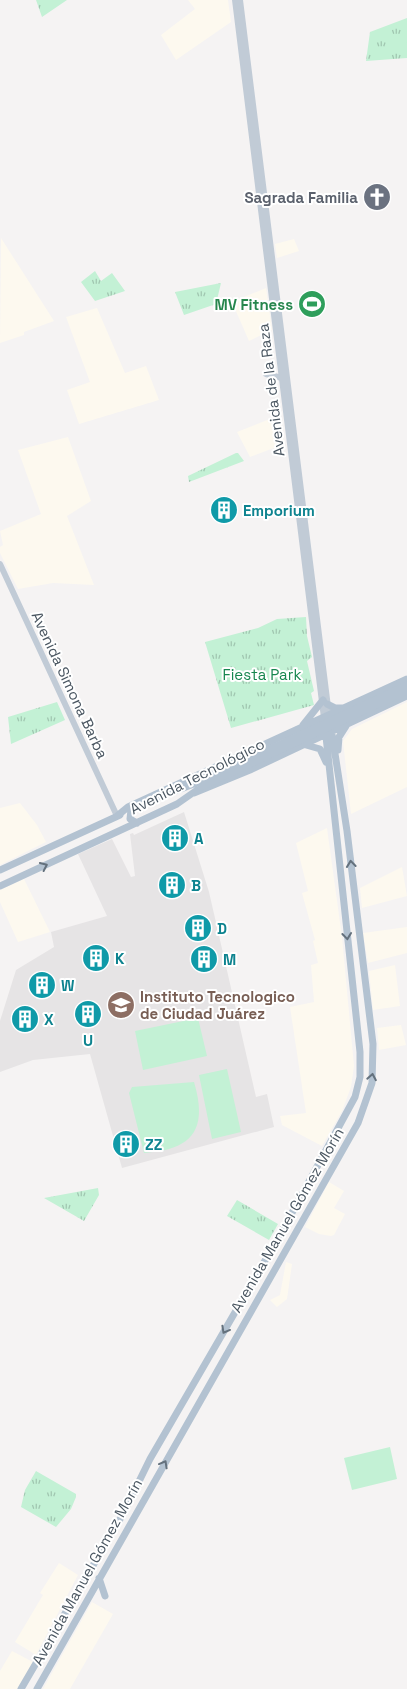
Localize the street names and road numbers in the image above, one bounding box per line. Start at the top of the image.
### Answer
street label: Avenida de la Raza [253,322,289,458]
street label: Avenida Simona Barba [28,608,113,762]
street label: Avenida Tecnológico [126,734,268,818]
street label: Avenida Manuel Gómez Morín [226,1124,348,1316]
street label: Avenida Manuel Gómez Morín [28,1475,146,1669]

